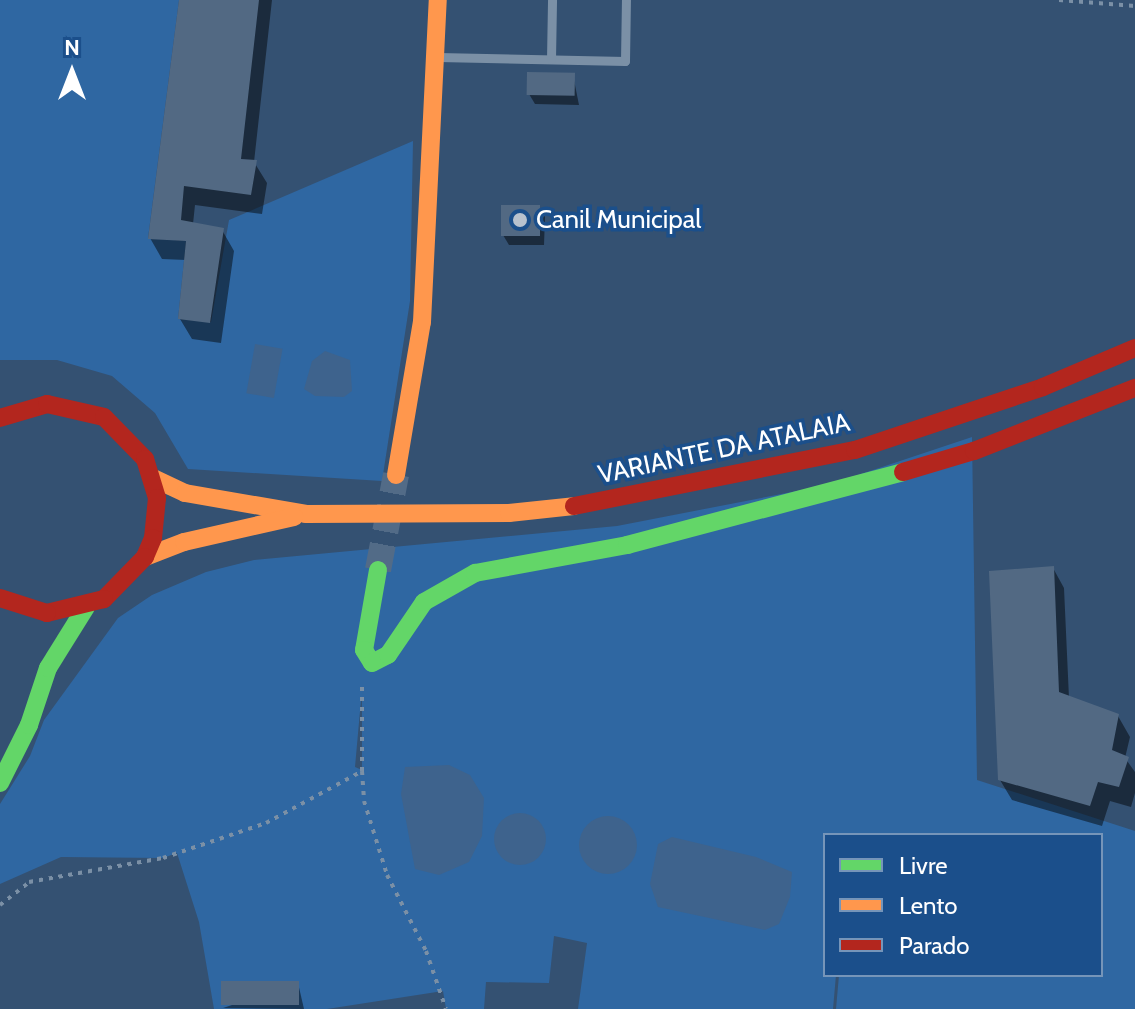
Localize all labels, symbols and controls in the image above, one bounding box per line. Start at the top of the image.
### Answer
north arrow [32,32,112,112]
text: N [64,34,80,61]
place label: Canil Municipal [536,204,701,236]
marker: Canil Municipal [511,211,529,229]
street label: VARIANTE DA ATALAIA [595,407,853,491]
legend [823,833,1103,977]
text: Livre [899,851,947,880]
text: Lento [899,891,958,920]
text: Parado [899,931,969,960]

